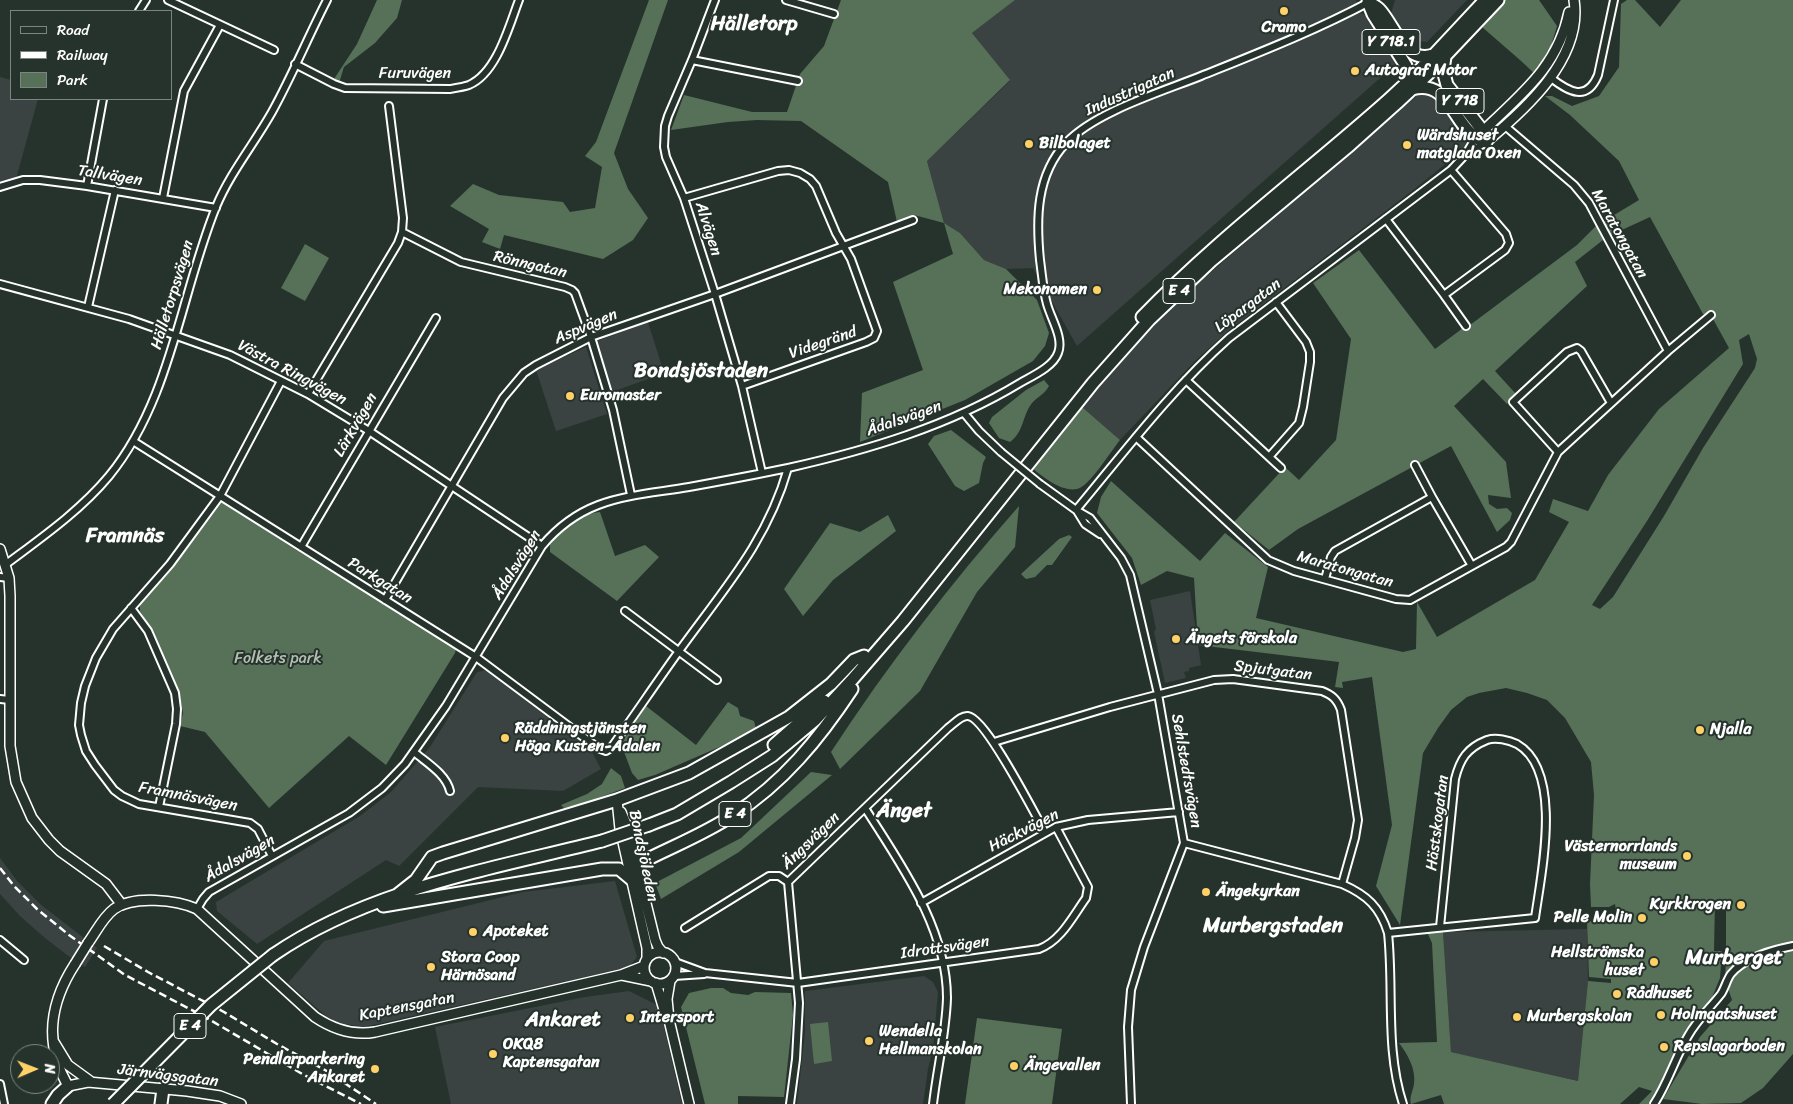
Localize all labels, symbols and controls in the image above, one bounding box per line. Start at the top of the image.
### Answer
marker: Cramo [1278,5,1290,17]
legend [10,10,172,100]
district label: Hälletorp [710,12,798,38]
text: Road [57,17,89,43]
place label: Cramo [1262,18,1306,38]
road number: Y 718.1 [1362,30,1420,54]
text: Railway [57,42,108,68]
place label: Autograf Motor [1365,61,1476,81]
street label: Furuvägen [379,64,451,84]
street label: Industrigatan [1082,64,1178,120]
marker: Autograf Motor [1349,65,1361,77]
text: Park [57,67,88,93]
road number: Y 718 [1436,88,1484,114]
place label: Wärdshuset matglada Oxen [1417,126,1521,164]
place label: Bilbolaget [1039,134,1111,154]
marker: Bilbolaget [1023,138,1035,150]
marker: Wärdshuset matglada Oxen [1401,139,1413,151]
street label: Tallvägen [76,161,144,191]
street label: Maratongatan [1587,186,1651,282]
street label: Alvägen [690,200,726,258]
street label: Hälletorpsvägen [147,238,199,352]
street label: Rönngatan [491,247,569,283]
street label: Löpargatan [1211,275,1285,337]
road number: E 4 [1163,278,1195,304]
place label: Mekonomen [1003,280,1087,300]
marker: Mekonomen [1091,284,1103,296]
street label: Aspvägen [552,305,620,349]
street label: Videgränd [787,322,859,364]
street label: Västra Ringvägen [234,336,350,410]
district label: Bondsjöstaden [634,359,768,385]
place label: Euromaster [580,386,661,406]
street label: Lärkvägen [330,390,382,460]
marker: Euromaster [564,390,576,402]
street label: Ådalsvägen [864,397,944,441]
district label: Framnäs [86,524,164,550]
street label: Ådalsvägen [488,527,546,603]
street label: Maratongatan [1295,547,1395,593]
street label: Parkgatan [344,554,416,608]
place label: Ängets förskola [1186,629,1297,649]
marker: Ängets förskola [1170,633,1182,645]
park label: Folkets park [234,649,322,669]
street label: Spjutgatan [1233,657,1313,685]
street label: Sehlstedtsvägen [1167,712,1205,830]
place label: Räddningstjänsten Höga Kusten-Ådalen [515,719,660,757]
place label: Njalla [1710,720,1751,740]
marker: Njalla [1694,724,1706,736]
marker: Räddningstjänsten Höga Kusten-Ådalen [499,732,511,744]
street label: Hästskogatan [1423,774,1453,872]
street label: Framnäsvägen [137,778,239,816]
district label: Änget [877,799,931,825]
road number: E 4 [719,802,751,826]
street label: Häckvägen [986,805,1062,857]
street label: Bondsjöleden [624,808,662,904]
street label: Ängsvägen [778,808,844,874]
street label: Ådalsvägen [201,831,279,887]
place label: Västernorrlands museum [1565,837,1677,875]
marker: Västernorrlands museum [1681,850,1693,862]
place label: Ängekyrkan [1216,882,1300,902]
marker: Ängekyrkan [1200,886,1212,898]
place label: Kyrkkrogen [1650,895,1731,915]
marker: Kyrkkrogen [1735,899,1747,911]
place label: Pelle Molin [1554,908,1632,928]
marker: Pelle Molin [1636,912,1648,924]
district label: Murbergstaden [1203,914,1343,940]
place label: Apoteket [483,922,548,942]
marker: Apoteket [467,926,479,938]
street label: Idrottsvägen [899,932,991,964]
place label: Hellströmska huset [1551,943,1644,981]
district label: Murberget [1685,946,1783,972]
place label: Stora Coop Härnösand [441,948,520,986]
marker: Hellströmska huset [1648,956,1660,968]
marker: Stora Coop Härnösand [425,961,437,973]
place label: Rådhuset [1627,984,1692,1004]
street label: Kaptensgatan [358,988,456,1026]
marker: Rådhuset [1611,988,1623,1000]
place label: Holmgatshuset [1671,1005,1777,1025]
place label: Murbergskolan [1527,1007,1632,1027]
district label: Ankaret [525,1008,601,1034]
place label: Intersport [640,1008,714,1028]
marker: Holmgatshuset [1655,1009,1667,1021]
marker: Murbergskolan [1511,1011,1523,1023]
marker: Intersport [624,1012,636,1024]
road number: E 4 [174,1014,206,1038]
place label: Wendella Hellmanskolan [879,1022,982,1060]
place label: OKQ8 Kaptensgatan [503,1035,600,1073]
marker: Wendella Hellmanskolan [863,1035,875,1047]
place label: Repslagarboden [1674,1037,1785,1057]
marker: Repslagarboden [1658,1041,1670,1053]
north arrow [10,1044,60,1094]
marker: OKQ8 Kaptensgatan [487,1048,499,1060]
place label: Pendlarparkering Ankaret [243,1050,365,1088]
place label: Ängevallen [1024,1056,1100,1076]
street label: Järnvägsgatan [117,1060,219,1092]
marker: Ängevallen [1008,1060,1020,1072]
marker: Pendlarparkering Ankaret [369,1063,381,1075]
text: N [37,1064,62,1074]

